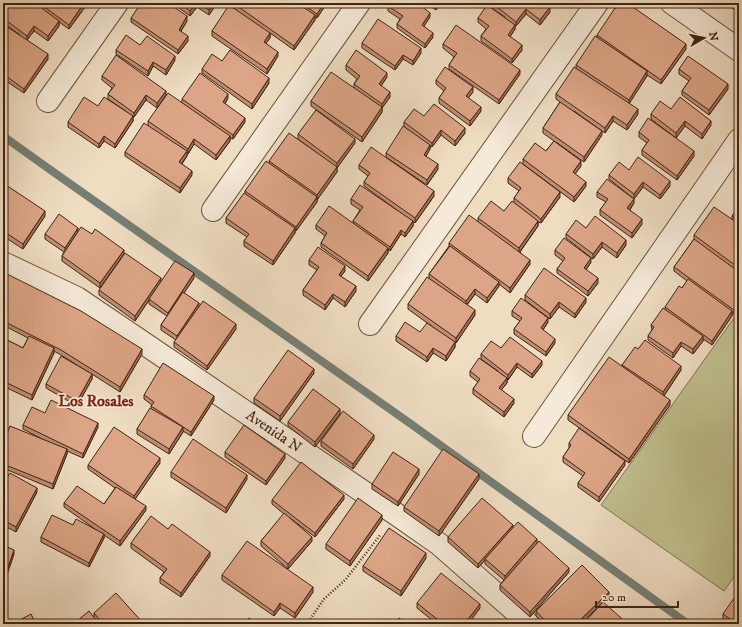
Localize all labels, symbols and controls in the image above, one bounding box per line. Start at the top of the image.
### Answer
north arrow [684,18,724,58]
text: N [705,31,721,42]
district label: Los Rosales [58,391,134,411]
street label: Avenida N [242,406,305,457]
scale bar [596,583,678,609]
text: 20 m [602,590,626,605]

